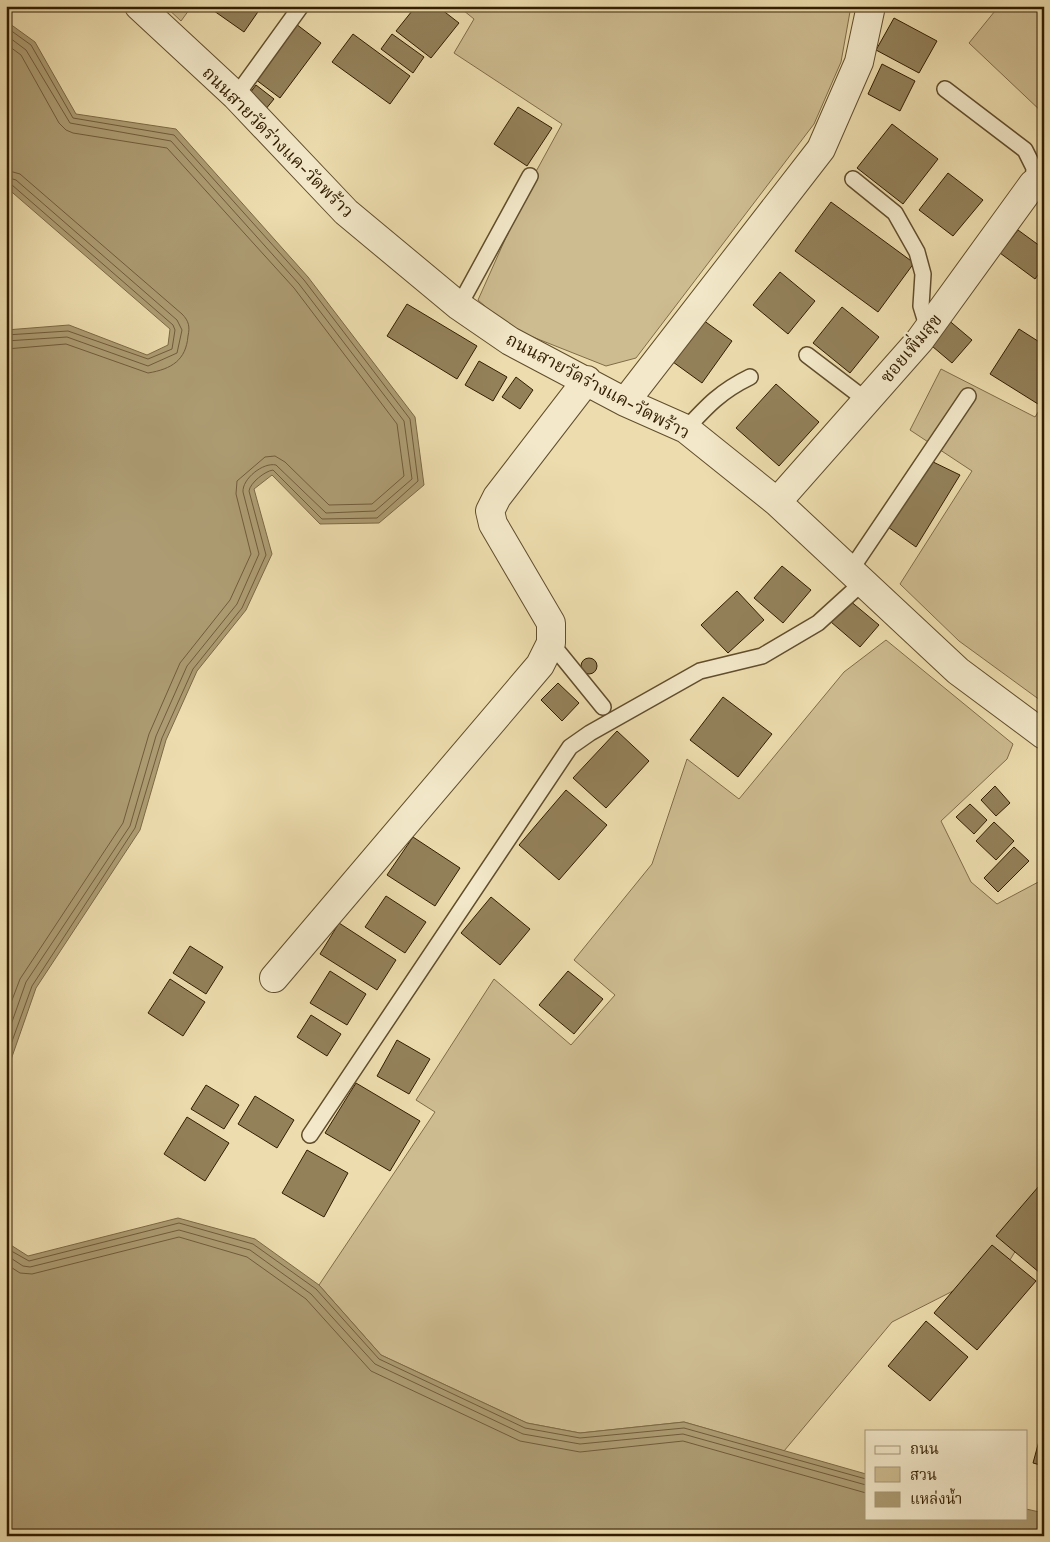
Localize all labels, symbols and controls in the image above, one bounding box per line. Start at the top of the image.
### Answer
street label: ถนนสายวัดร่างแค-วัดพร้าว [198,62,358,222]
street label: ซอยเพิ่มสุข [873,307,947,388]
street label: ถนนสายวัดร่างแค-วัดพร้าว [502,328,694,444]
legend [865,1430,1028,1520]
text: ถนน [910,1439,939,1458]
text: สวน [910,1465,937,1484]
text: แหล่งน้ำ [910,1488,962,1508]

